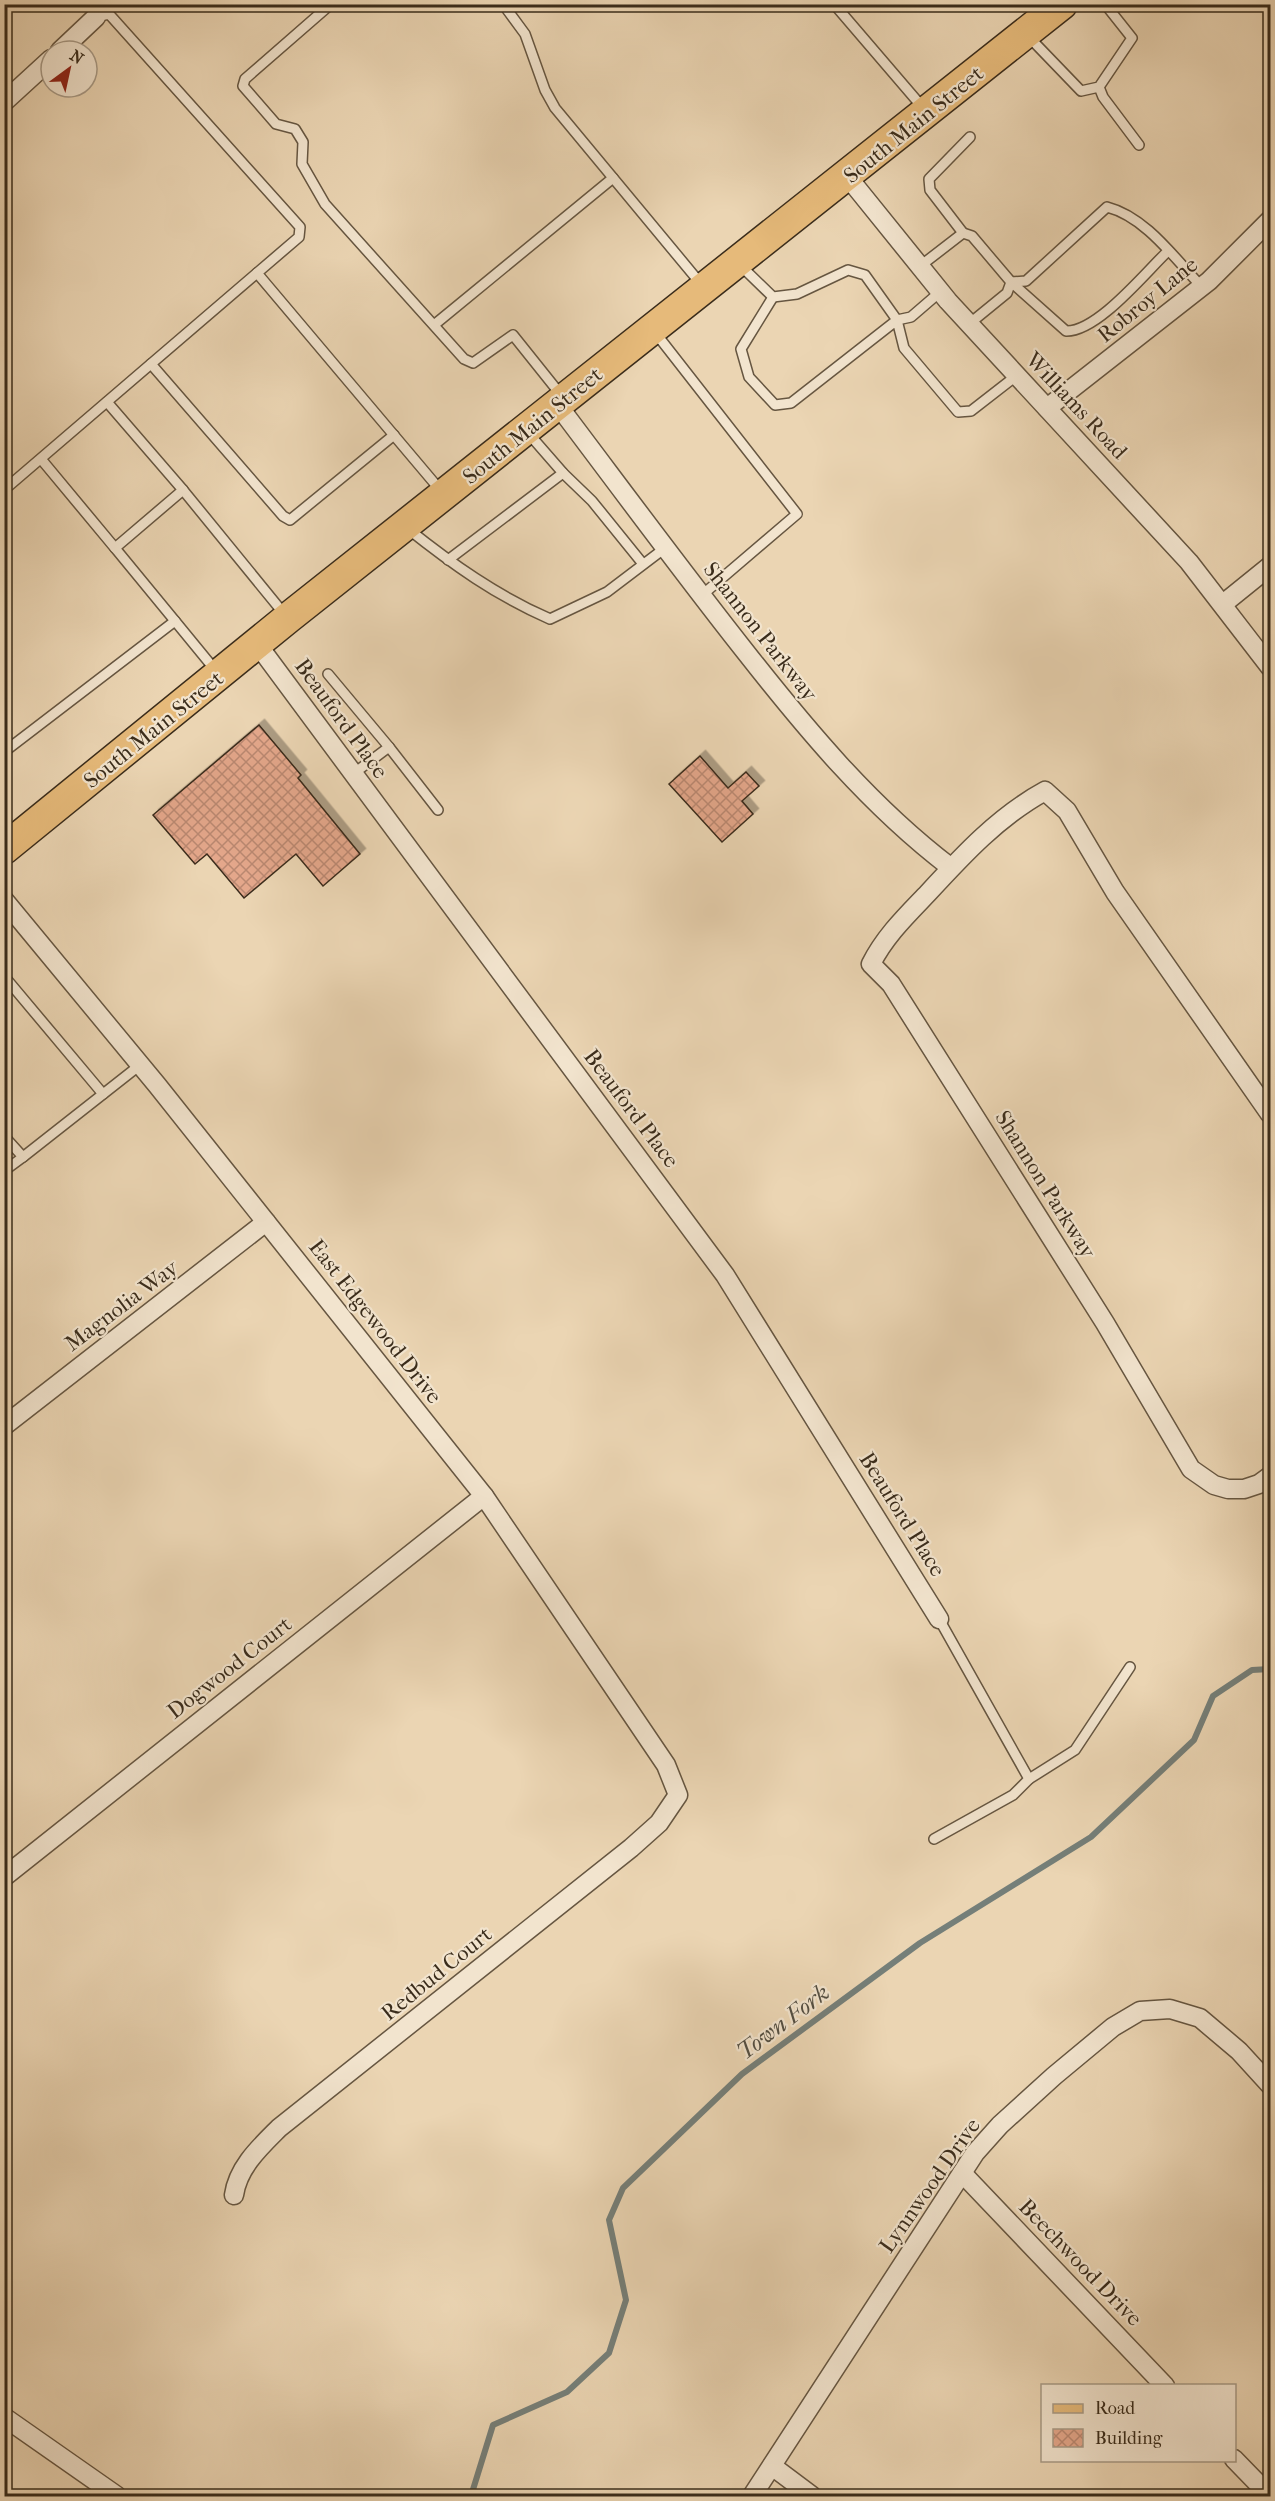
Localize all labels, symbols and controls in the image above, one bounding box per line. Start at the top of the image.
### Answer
north arrow [39,39,99,99]
text: N [67,46,88,69]
street label: South Main Street [839,60,989,189]
street label: Robroy Lane [1092,251,1203,348]
street label: Williams Road [1019,346,1133,465]
street label: South Main Street [458,361,608,490]
street label: Shannon Parkway [698,557,823,707]
street label: Beauford Place [289,654,393,784]
street label: South Main Street [79,665,229,794]
street label: Beauford Place [578,1044,684,1173]
street label: Shannon Parkway [989,1106,1102,1264]
street label: East Edgewood Drive [303,1234,447,1409]
street label: Magnolia Way [60,1254,184,1357]
street label: Beauford Place [854,1448,951,1582]
street label: Dogwood Court [162,1611,297,1724]
street label: Redbud Court [376,1921,497,2026]
water label: Town Fork [731,1978,835,2066]
street label: Lynnwood Drive [874,2113,986,2258]
street label: Beechwood Drive [1013,2194,1147,2332]
legend [1041,2384,1236,2462]
text: Road [1095,2398,1135,2419]
text: Building [1095,2428,1163,2449]

